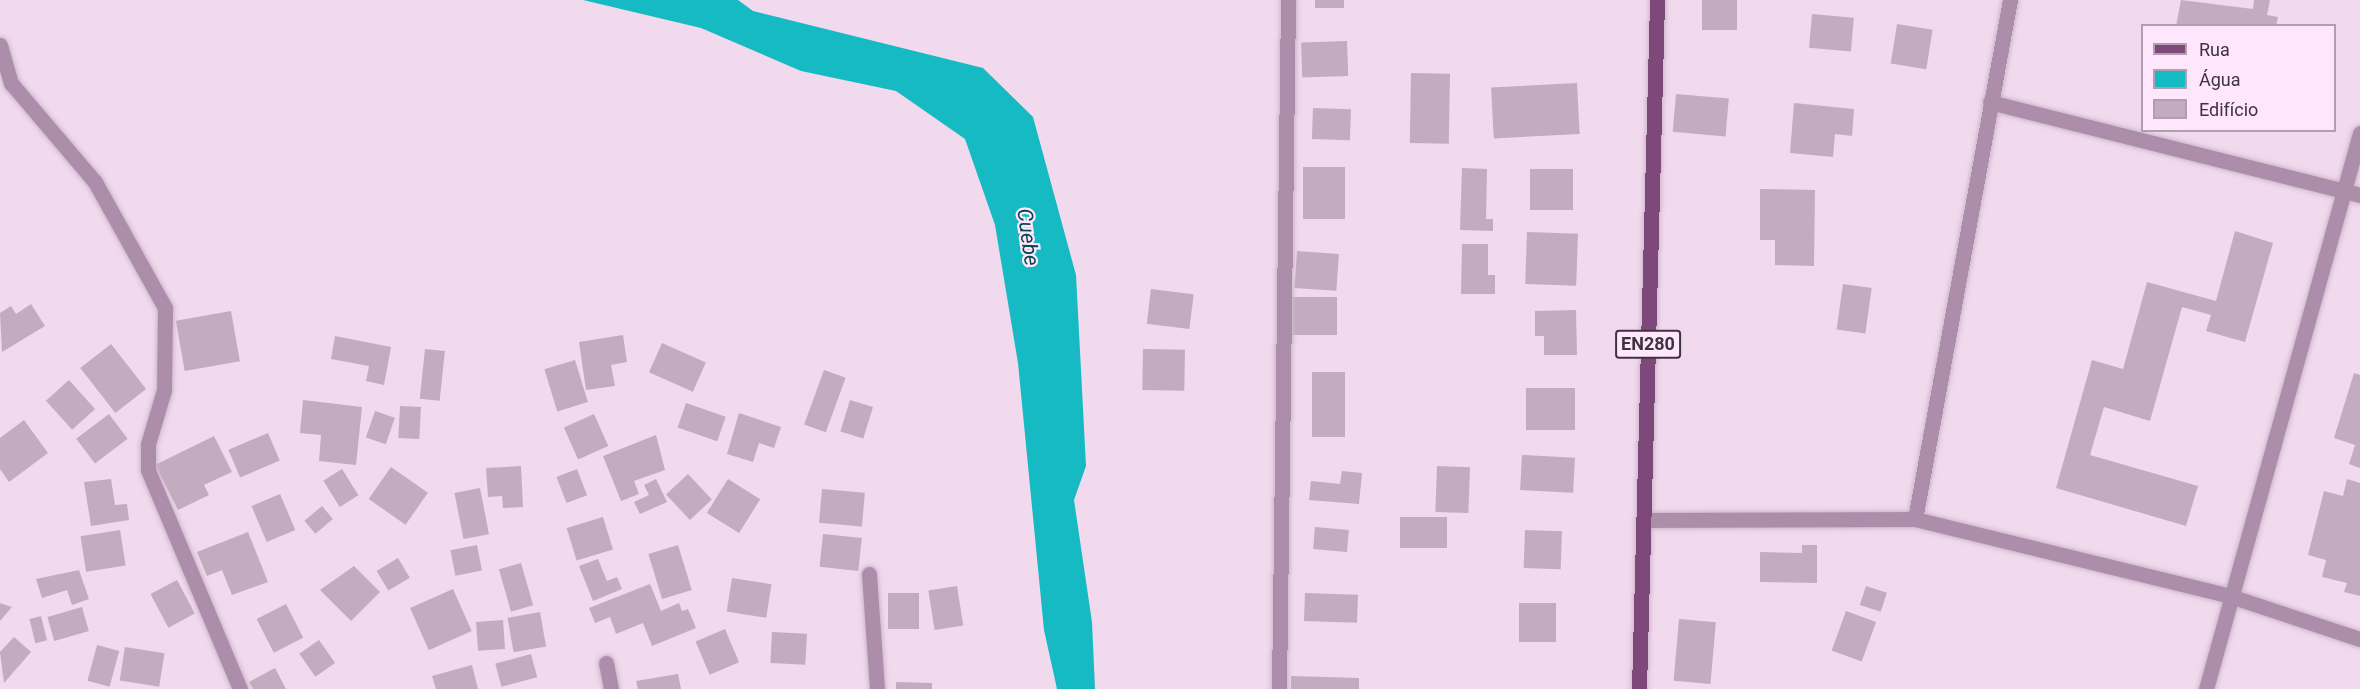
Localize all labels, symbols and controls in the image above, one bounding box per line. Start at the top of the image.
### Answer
legend [2141,24,2336,132]
text: Rua [2199,39,2230,60]
text: Água [2199,69,2241,90]
text: Edifício [2199,99,2258,120]
water label: Cuebe [1012,207,1044,267]
road number: EN280 [1615,329,1681,359]

